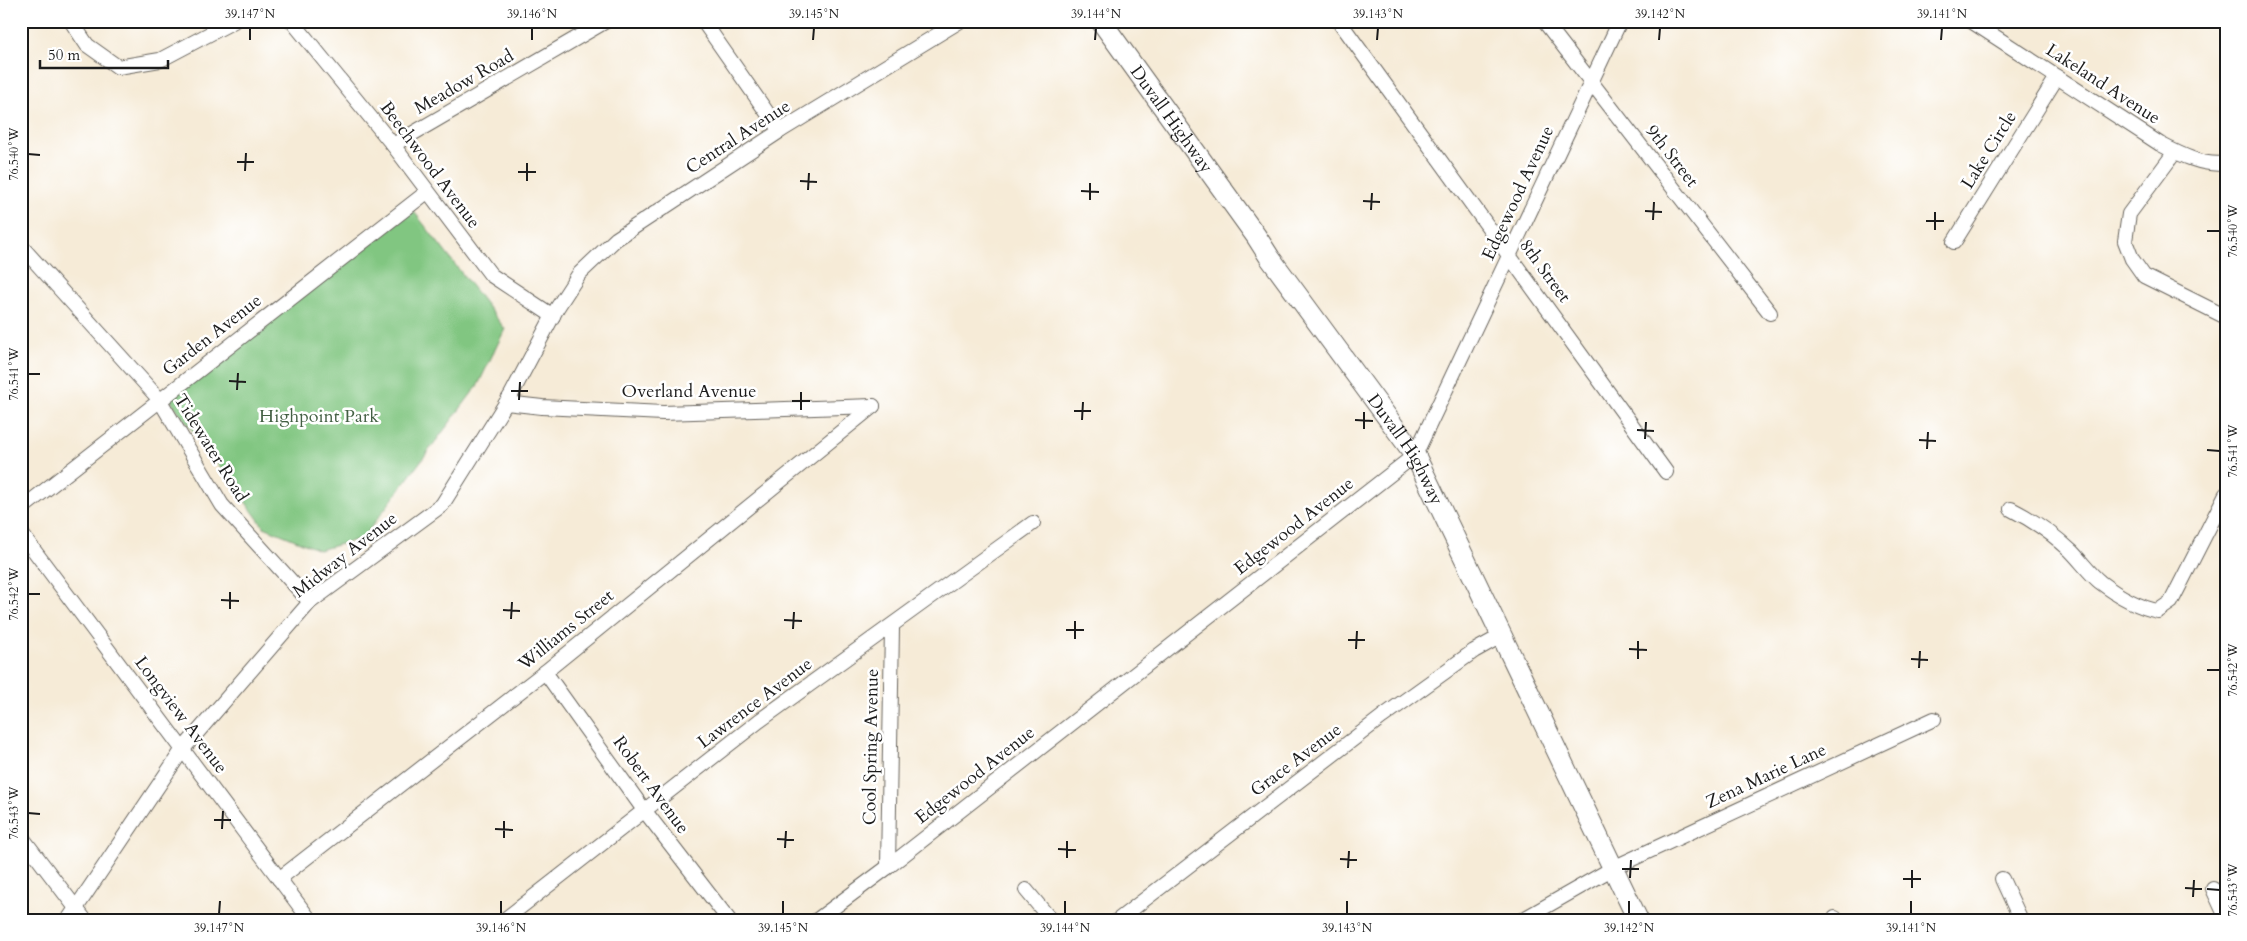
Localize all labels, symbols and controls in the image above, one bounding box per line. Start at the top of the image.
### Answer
text: 39.147°N [225,6,276,22]
text: 39.146°N [507,6,558,22]
text: 39.145°N [789,6,840,22]
text: 39.144°N [1071,6,1122,22]
text: 39.143°N [1353,6,1404,22]
text: 39.142°N [1635,6,1686,22]
text: 39.141°N [1917,6,1968,22]
scale bar [40,38,168,70]
street label: Lakeland Avenue [2041,38,2165,130]
street label: Meadow Road [410,43,519,121]
text: 50 m [48,45,80,65]
street label: Duvall Highway [1124,60,1219,178]
street label: Central Avenue [681,94,795,180]
street label: Beechwood Avenue [374,96,486,234]
street label: Lake Circle [1955,106,2023,194]
street label: 9th Street [1640,120,1704,193]
street label: Edgewood Avenue [1476,122,1560,264]
text: 76.540°W [6,127,22,181]
text: 76.540°W [2225,204,2241,258]
street label: 8th Street [1513,234,1577,308]
street label: Garden Avenue [157,288,267,382]
text: 76.541°W [6,347,22,401]
street label: Overland Avenue [622,379,756,404]
street label: Tidewater Road [168,389,254,507]
street label: Duvall Highway [1361,389,1450,509]
park label: Highpoint Park [259,404,379,429]
text: 76.541°W [2225,424,2241,478]
street label: Edgewood Avenue [1229,471,1359,581]
street label: Midway Avenue [287,506,403,604]
text: 76.542°W [6,567,22,621]
street label: Williams Street [512,583,619,677]
text: 76.542°W [2225,643,2241,697]
street label: Longview Avenue [129,651,233,779]
street label: Lawrence Avenue [693,652,817,754]
street label: Cool Spring Avenue [857,669,885,825]
street label: Grace Avenue [1245,717,1347,803]
street label: Edgewood Avenue [910,720,1040,830]
street label: Robert Avenue [607,731,695,839]
street label: Zena Marie Lane [1702,737,1830,815]
text: 76.543°W [6,786,22,840]
text: 76.543°W [2225,863,2241,917]
text: 39.147°N [194,920,245,936]
text: 39.146°N [476,920,527,936]
text: 39.145°N [758,920,809,936]
text: 39.144°N [1040,920,1091,936]
text: 39.143°N [1322,920,1373,936]
text: 39.142°N [1604,920,1655,936]
text: 39.141°N [1886,920,1937,936]

